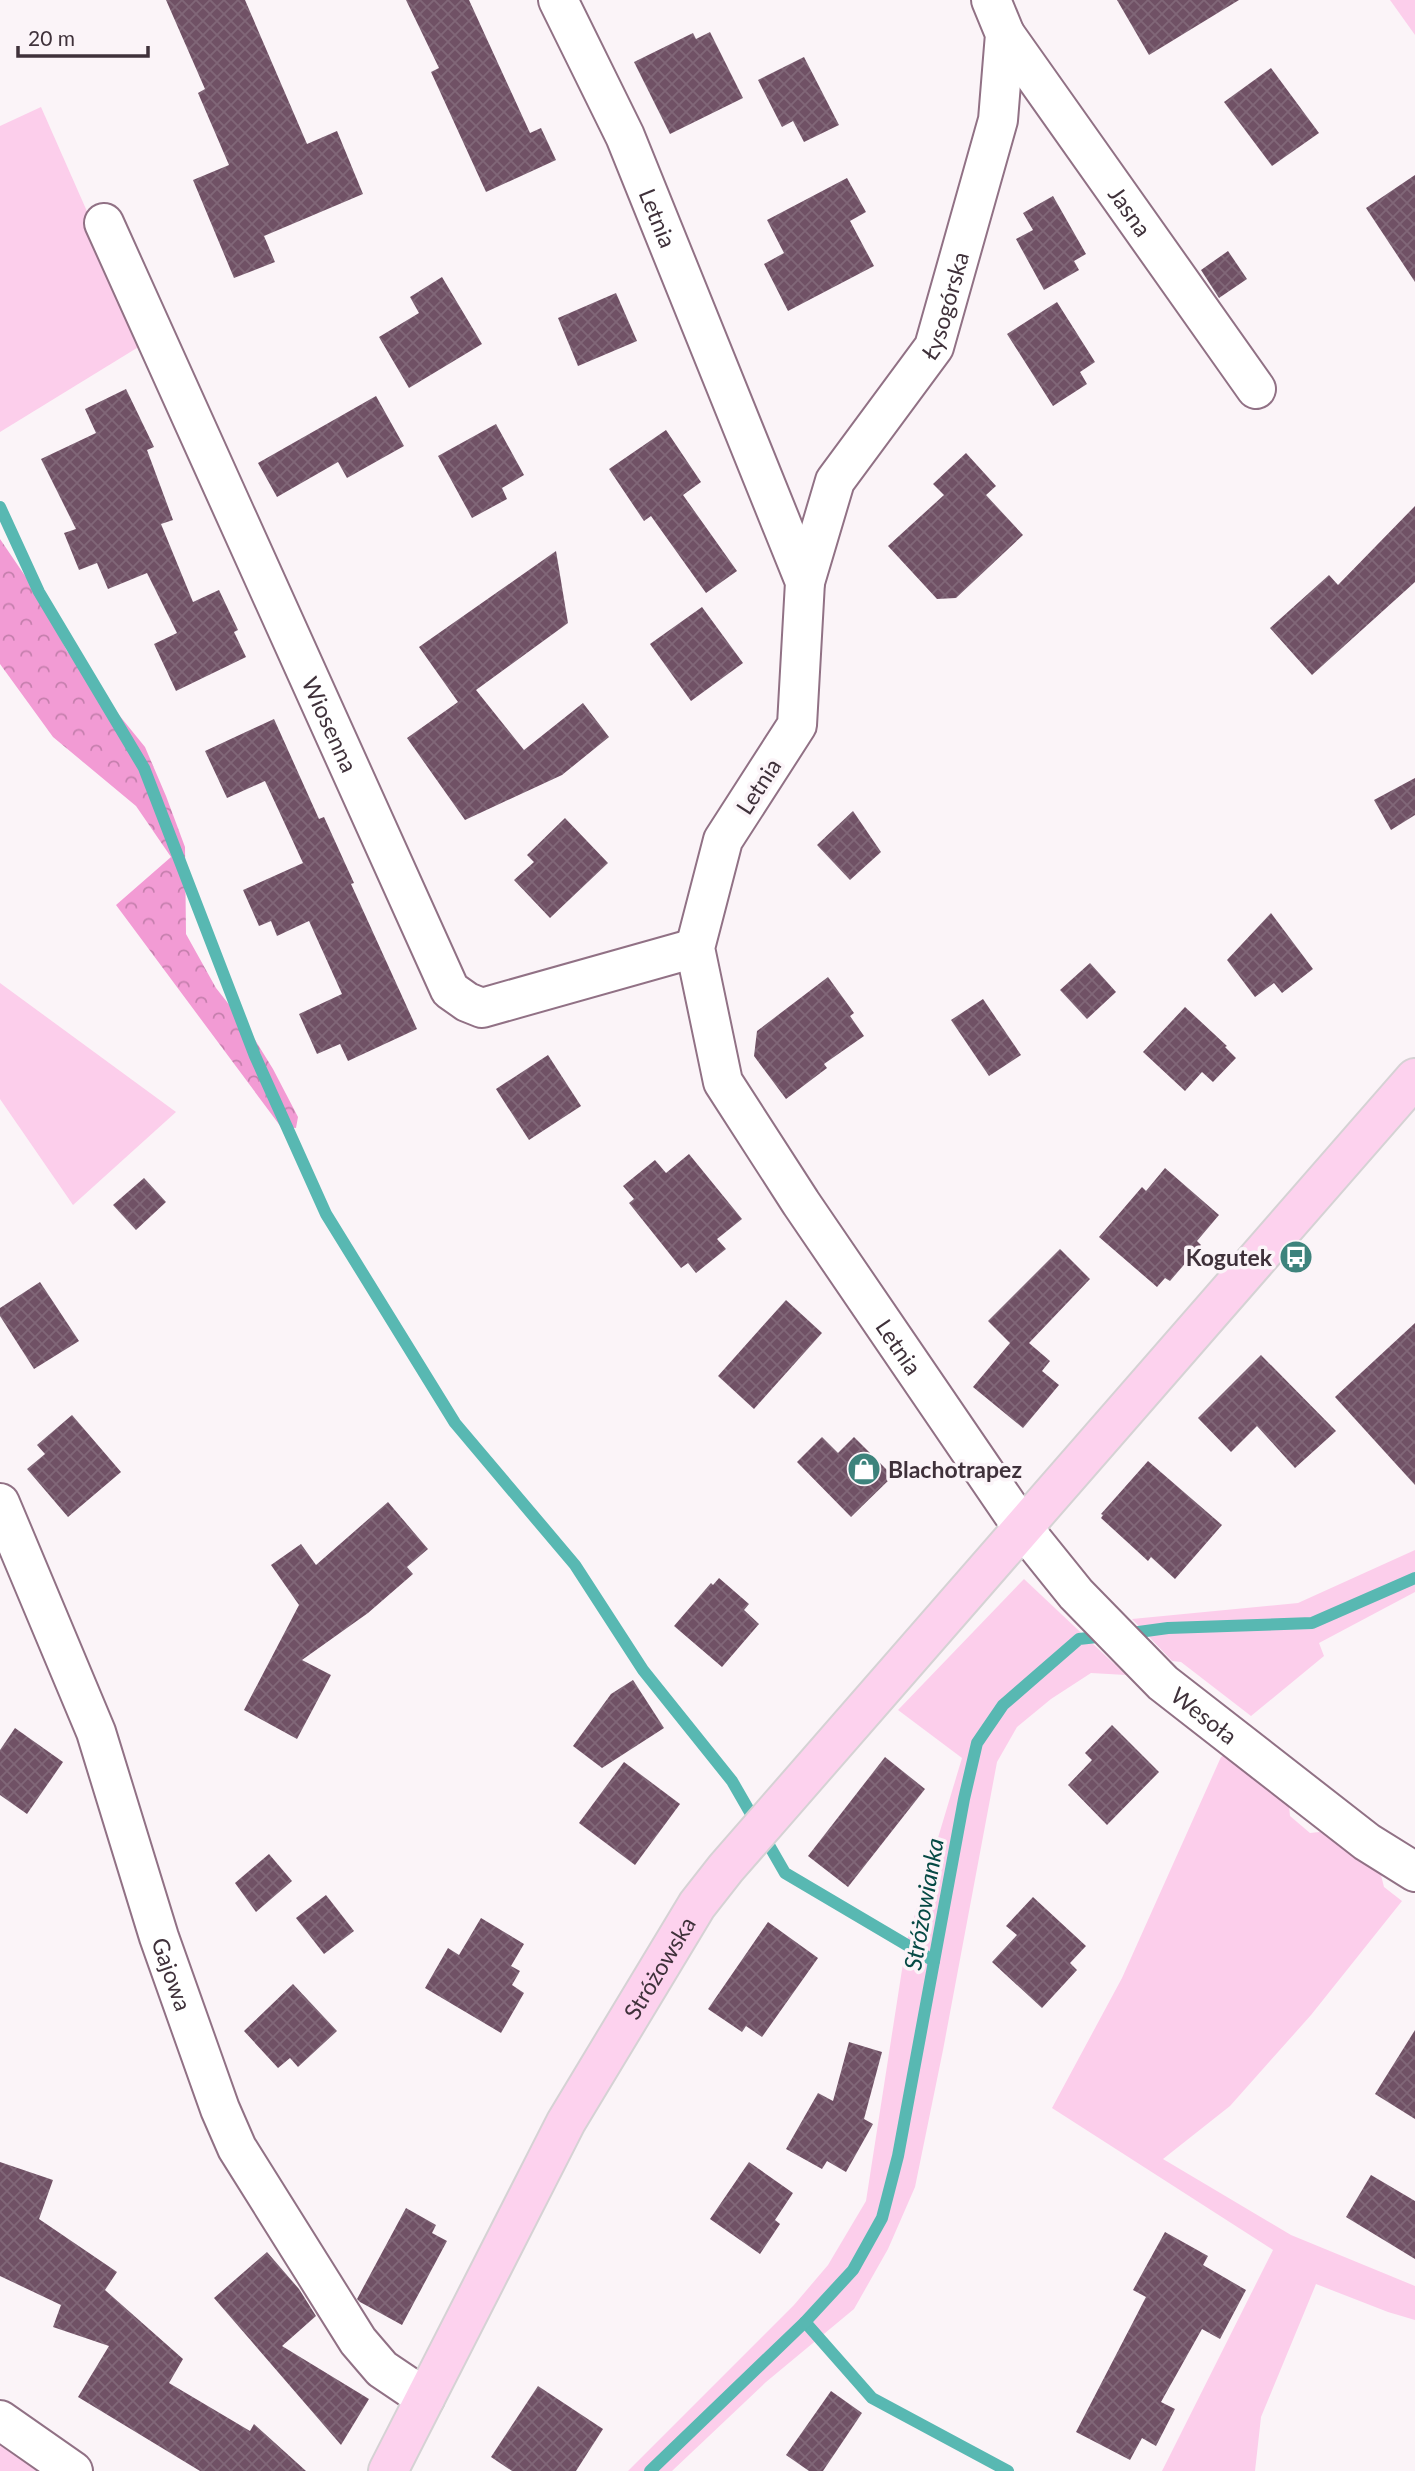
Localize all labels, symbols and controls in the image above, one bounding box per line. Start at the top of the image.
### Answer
scale bar [18,14,147,58]
text: 20 m [28,25,75,50]
street label: Jasna [1103,181,1158,242]
street label: Letnia [634,184,683,252]
street label: Łysogórska [915,248,974,365]
street label: Wiosenna [297,672,364,776]
street label: Letnia [730,753,786,819]
bus stop icon: Kogutek [1277,1238,1315,1276]
place label: Kogutek [1186,1243,1273,1271]
street label: Letnia [870,1314,928,1380]
shop icon: Blachotrapez [845,1450,883,1488]
place label: Blachotrapez [888,1455,1022,1483]
street label: Wesoła [1166,1681,1243,1750]
water label: Stróżowianka [897,1836,949,1972]
street label: Stróżowska [617,1911,701,2024]
street label: Gajowa [146,1934,198,2014]

